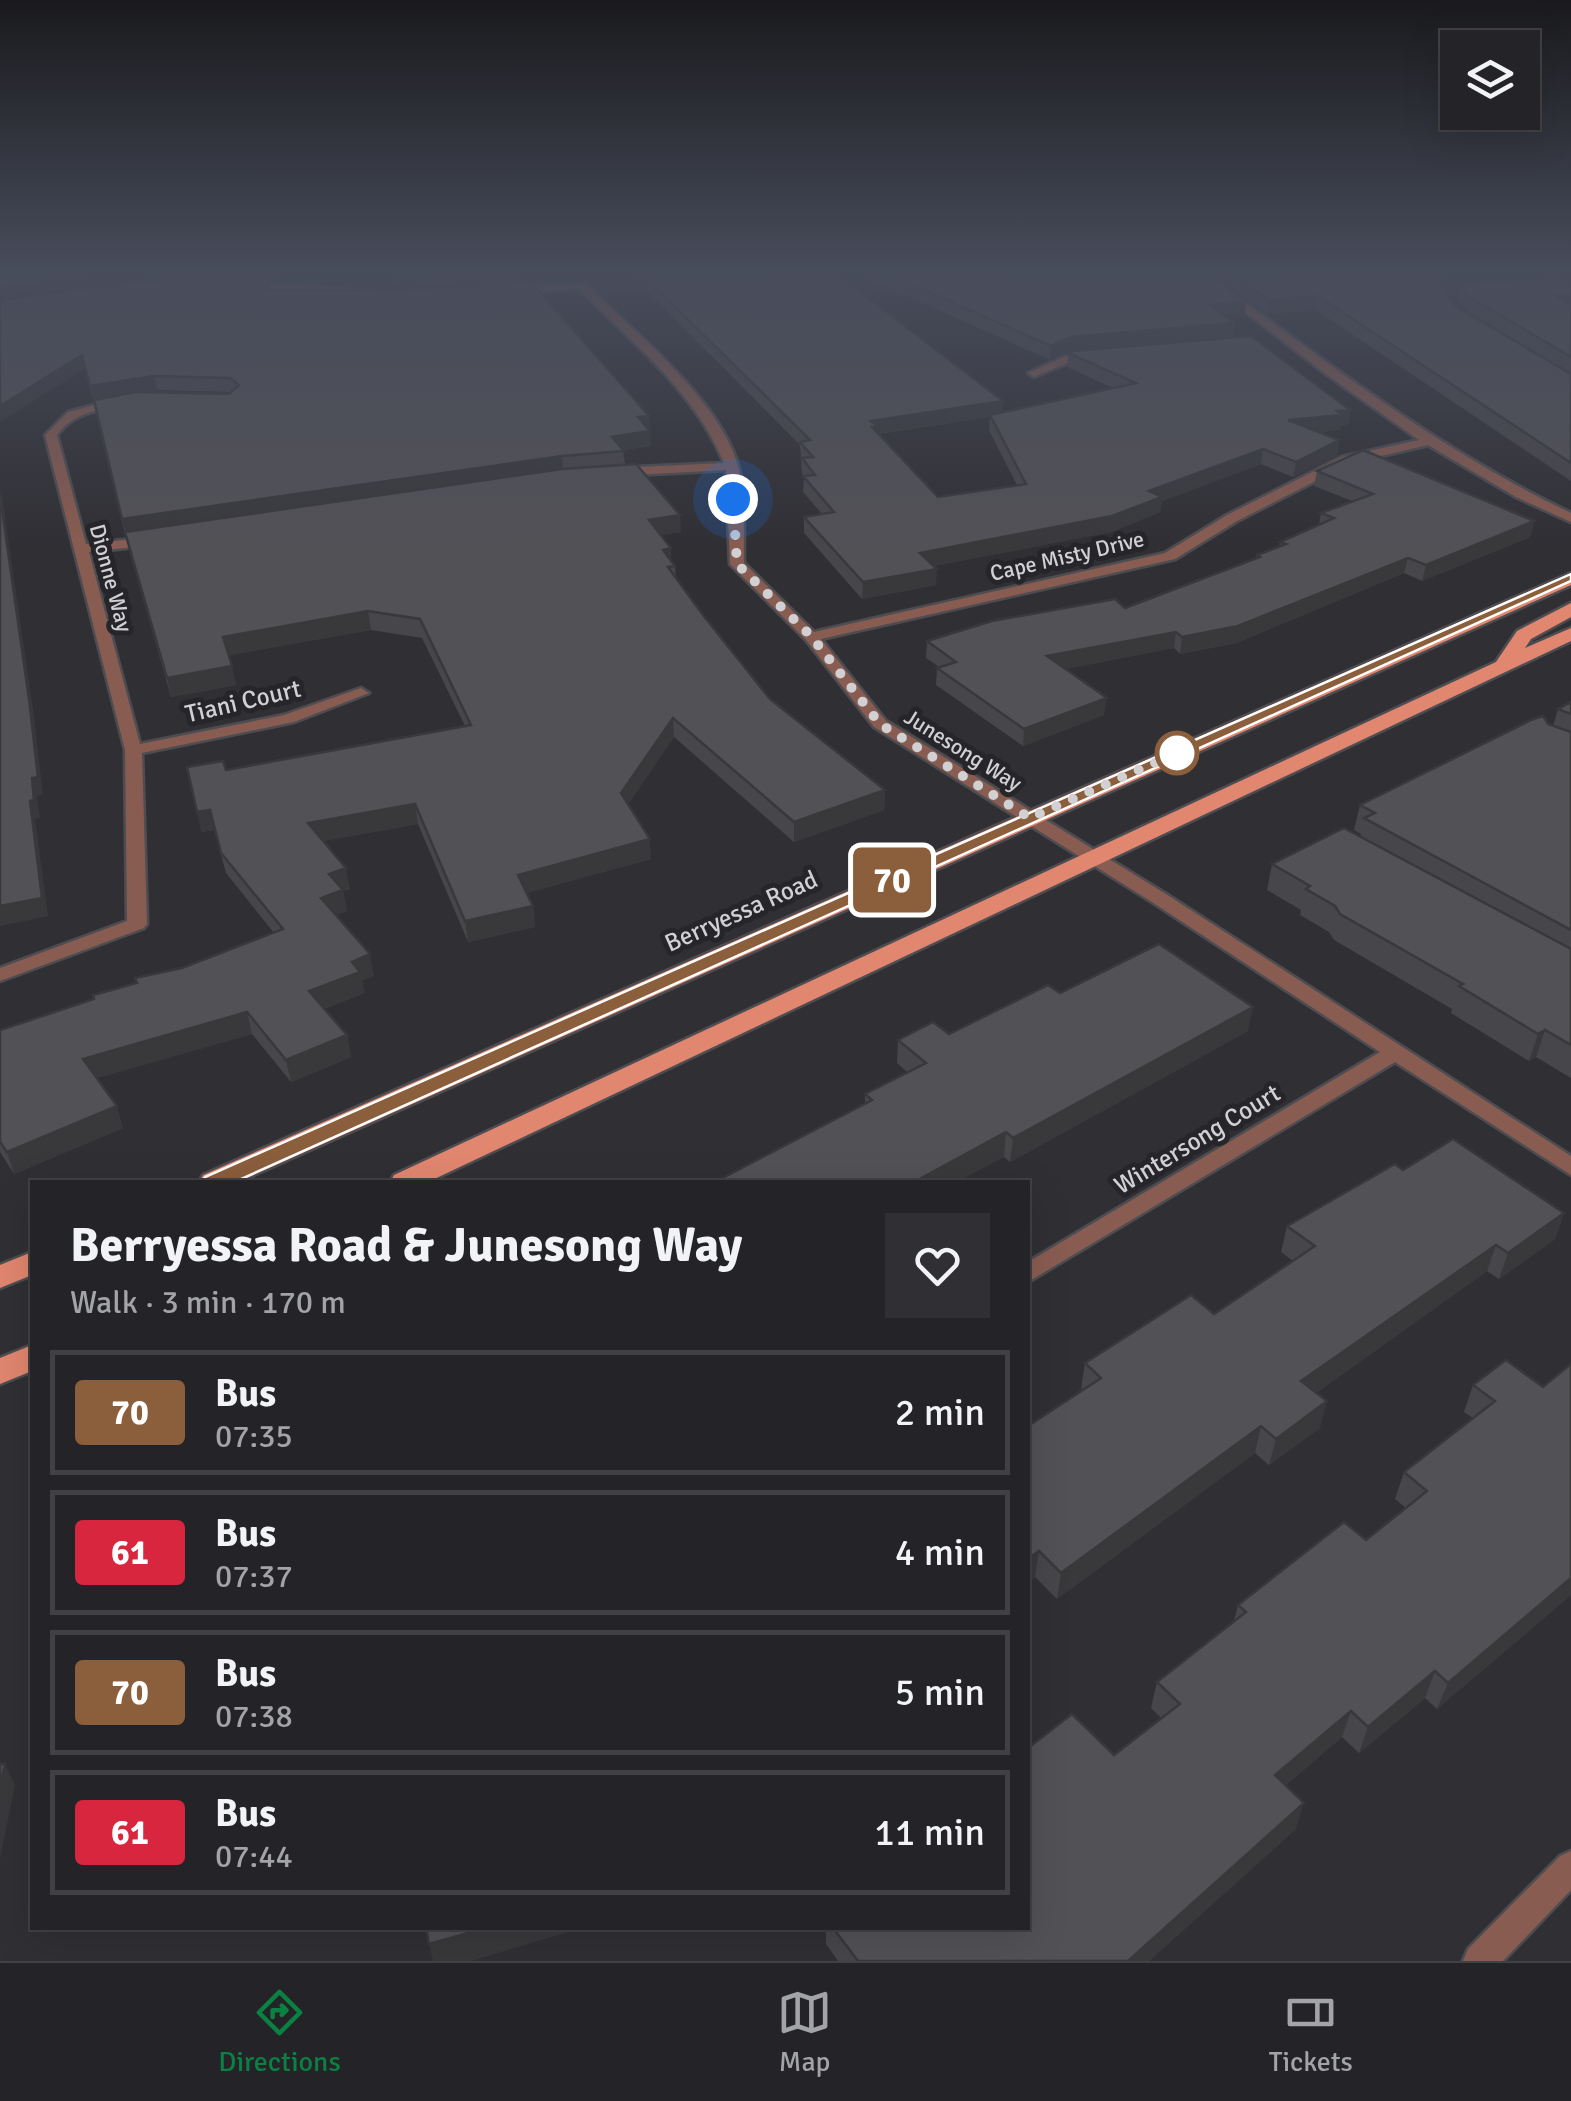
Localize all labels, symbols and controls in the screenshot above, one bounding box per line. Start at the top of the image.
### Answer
map controls [1440,30,1540,130]
button: layers [1440,30,1540,130]
your location [708,474,758,524]
street label: Dionne Way [84,521,139,636]
street label: Cape Misty Drive [987,525,1147,587]
street label: Tiani Court [182,673,304,729]
street label: Junesong Way [899,703,1027,797]
unlabelled marker [1156,732,1198,774]
line badge: 70 [847,848,937,912]
text: 70 [873,859,911,902]
street label: Berryessa Road [660,863,822,959]
street label: Wintersong Court [1108,1077,1286,1201]
button: heart [885,1213,990,1318]
text: Berryessa Road & Junesong Way [70,1216,742,1275]
text: Walk · 3 min · 170 m [70,1283,346,1322]
text: Bus [215,1370,276,1417]
text: 2 min [895,1389,985,1436]
text: 70 [111,1391,149,1434]
text: 07:35 [215,1417,293,1456]
text: Bus [215,1510,276,1557]
text: 4 min [895,1529,985,1576]
text: 61 [111,1531,149,1574]
text: 07:37 [215,1557,293,1596]
text: Bus [215,1650,276,1697]
text: 5 min [895,1669,985,1716]
text: 70 [111,1671,149,1714]
text: 07:38 [215,1697,293,1736]
text: Bus [215,1790,276,1837]
text: 11 min [874,1809,985,1856]
text: 61 [111,1811,149,1854]
text: 07:44 [215,1837,293,1876]
tab: Directions [218,1985,341,2079]
tab: Map [777,1985,832,2079]
tab: Tickets [1269,1985,1353,2079]

